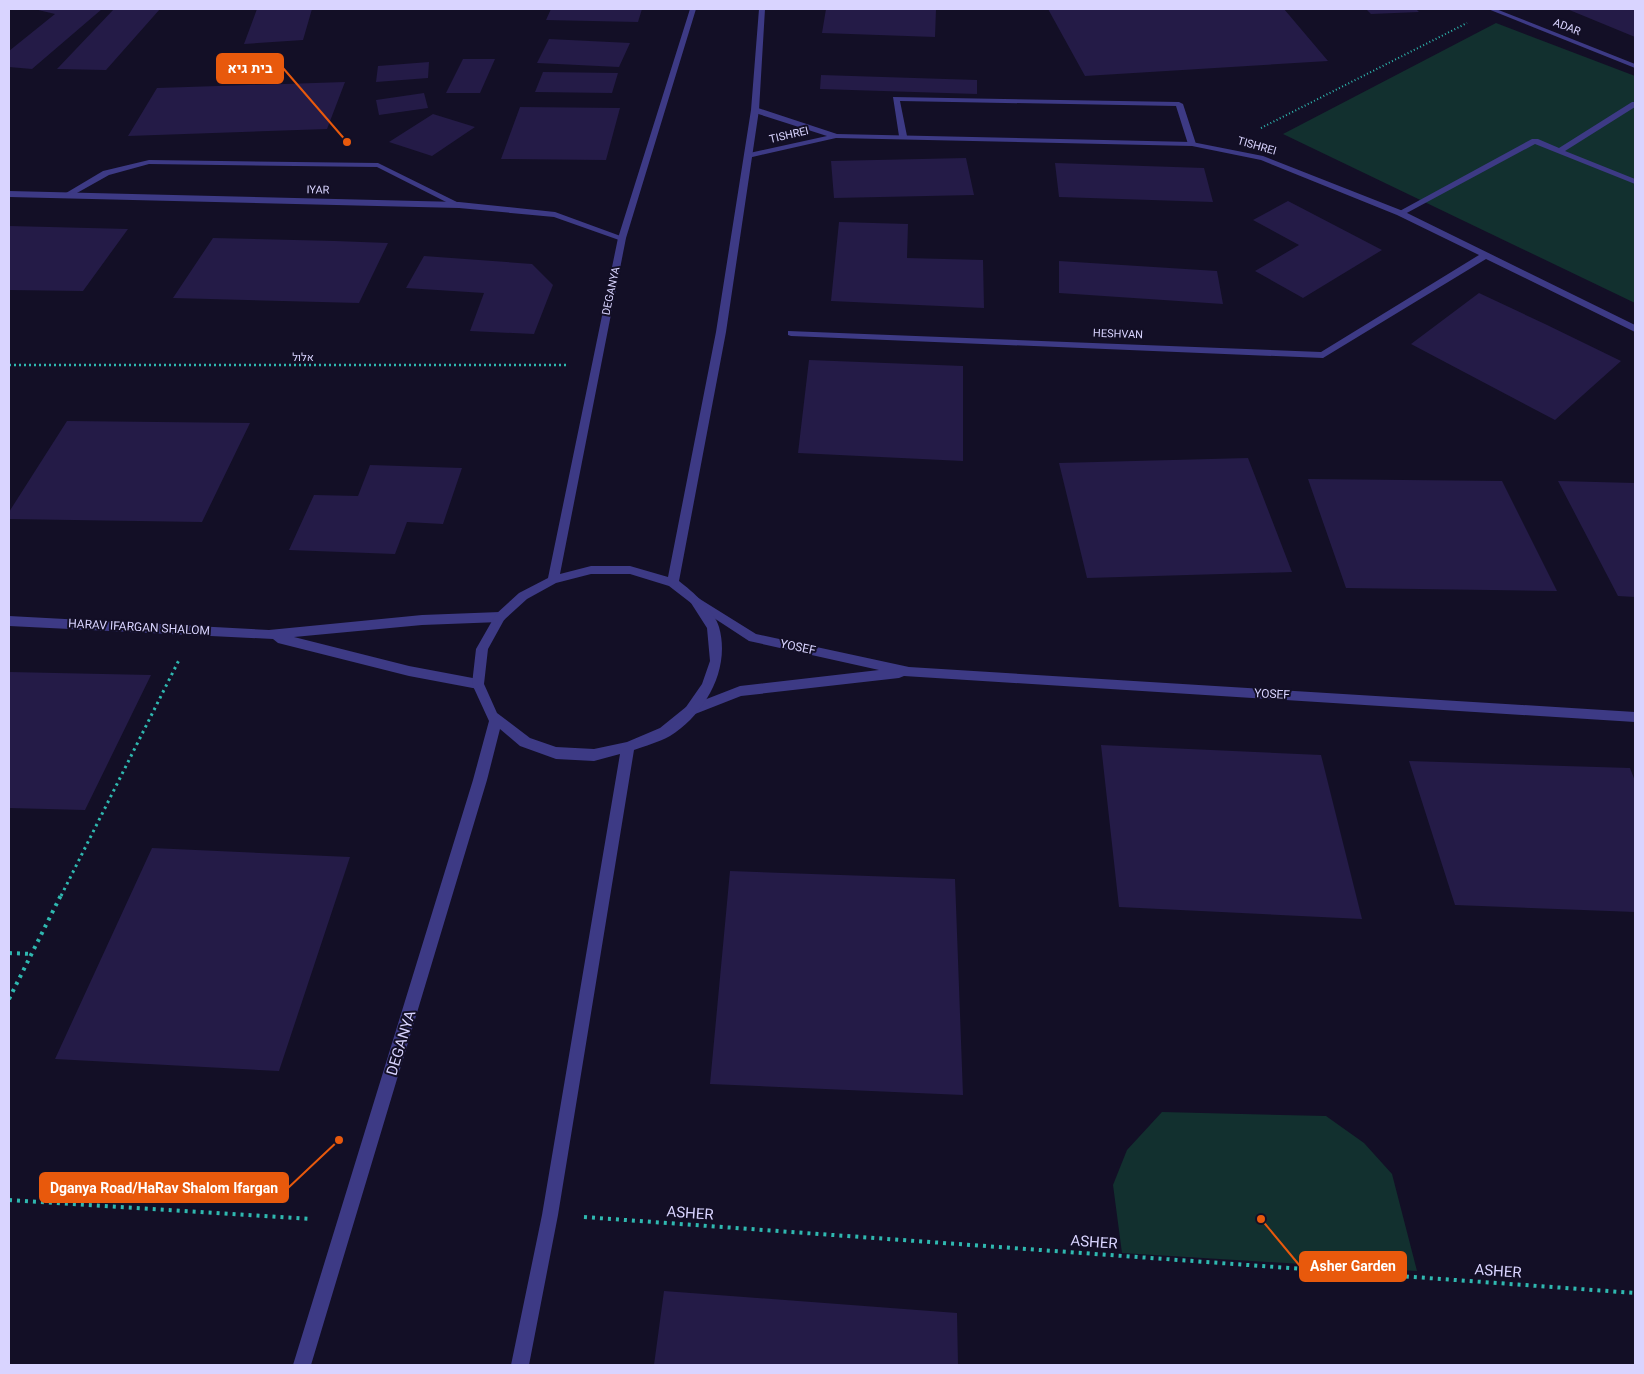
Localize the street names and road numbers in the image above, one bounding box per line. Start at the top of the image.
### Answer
street label: ADAR [1551,16,1583,38]
street label: TISHREI [768,124,810,146]
street label: TISHREI [1236,134,1278,158]
street label: IYAR [306,183,330,197]
street label: DEGANYA [600,265,623,316]
street label: HESHVAN [1093,327,1143,341]
street label: אלול [292,351,314,364]
street label: HARAV IFARGAN SHALOM [68,616,210,638]
street label: YOSEF [779,636,817,658]
street label: YOSEF [1254,686,1291,702]
street label: DEGANYA [383,1008,419,1078]
street label: ASHER [666,1202,714,1224]
street label: ASHER [1070,1231,1118,1253]
street label: ASHER [1474,1260,1522,1282]

